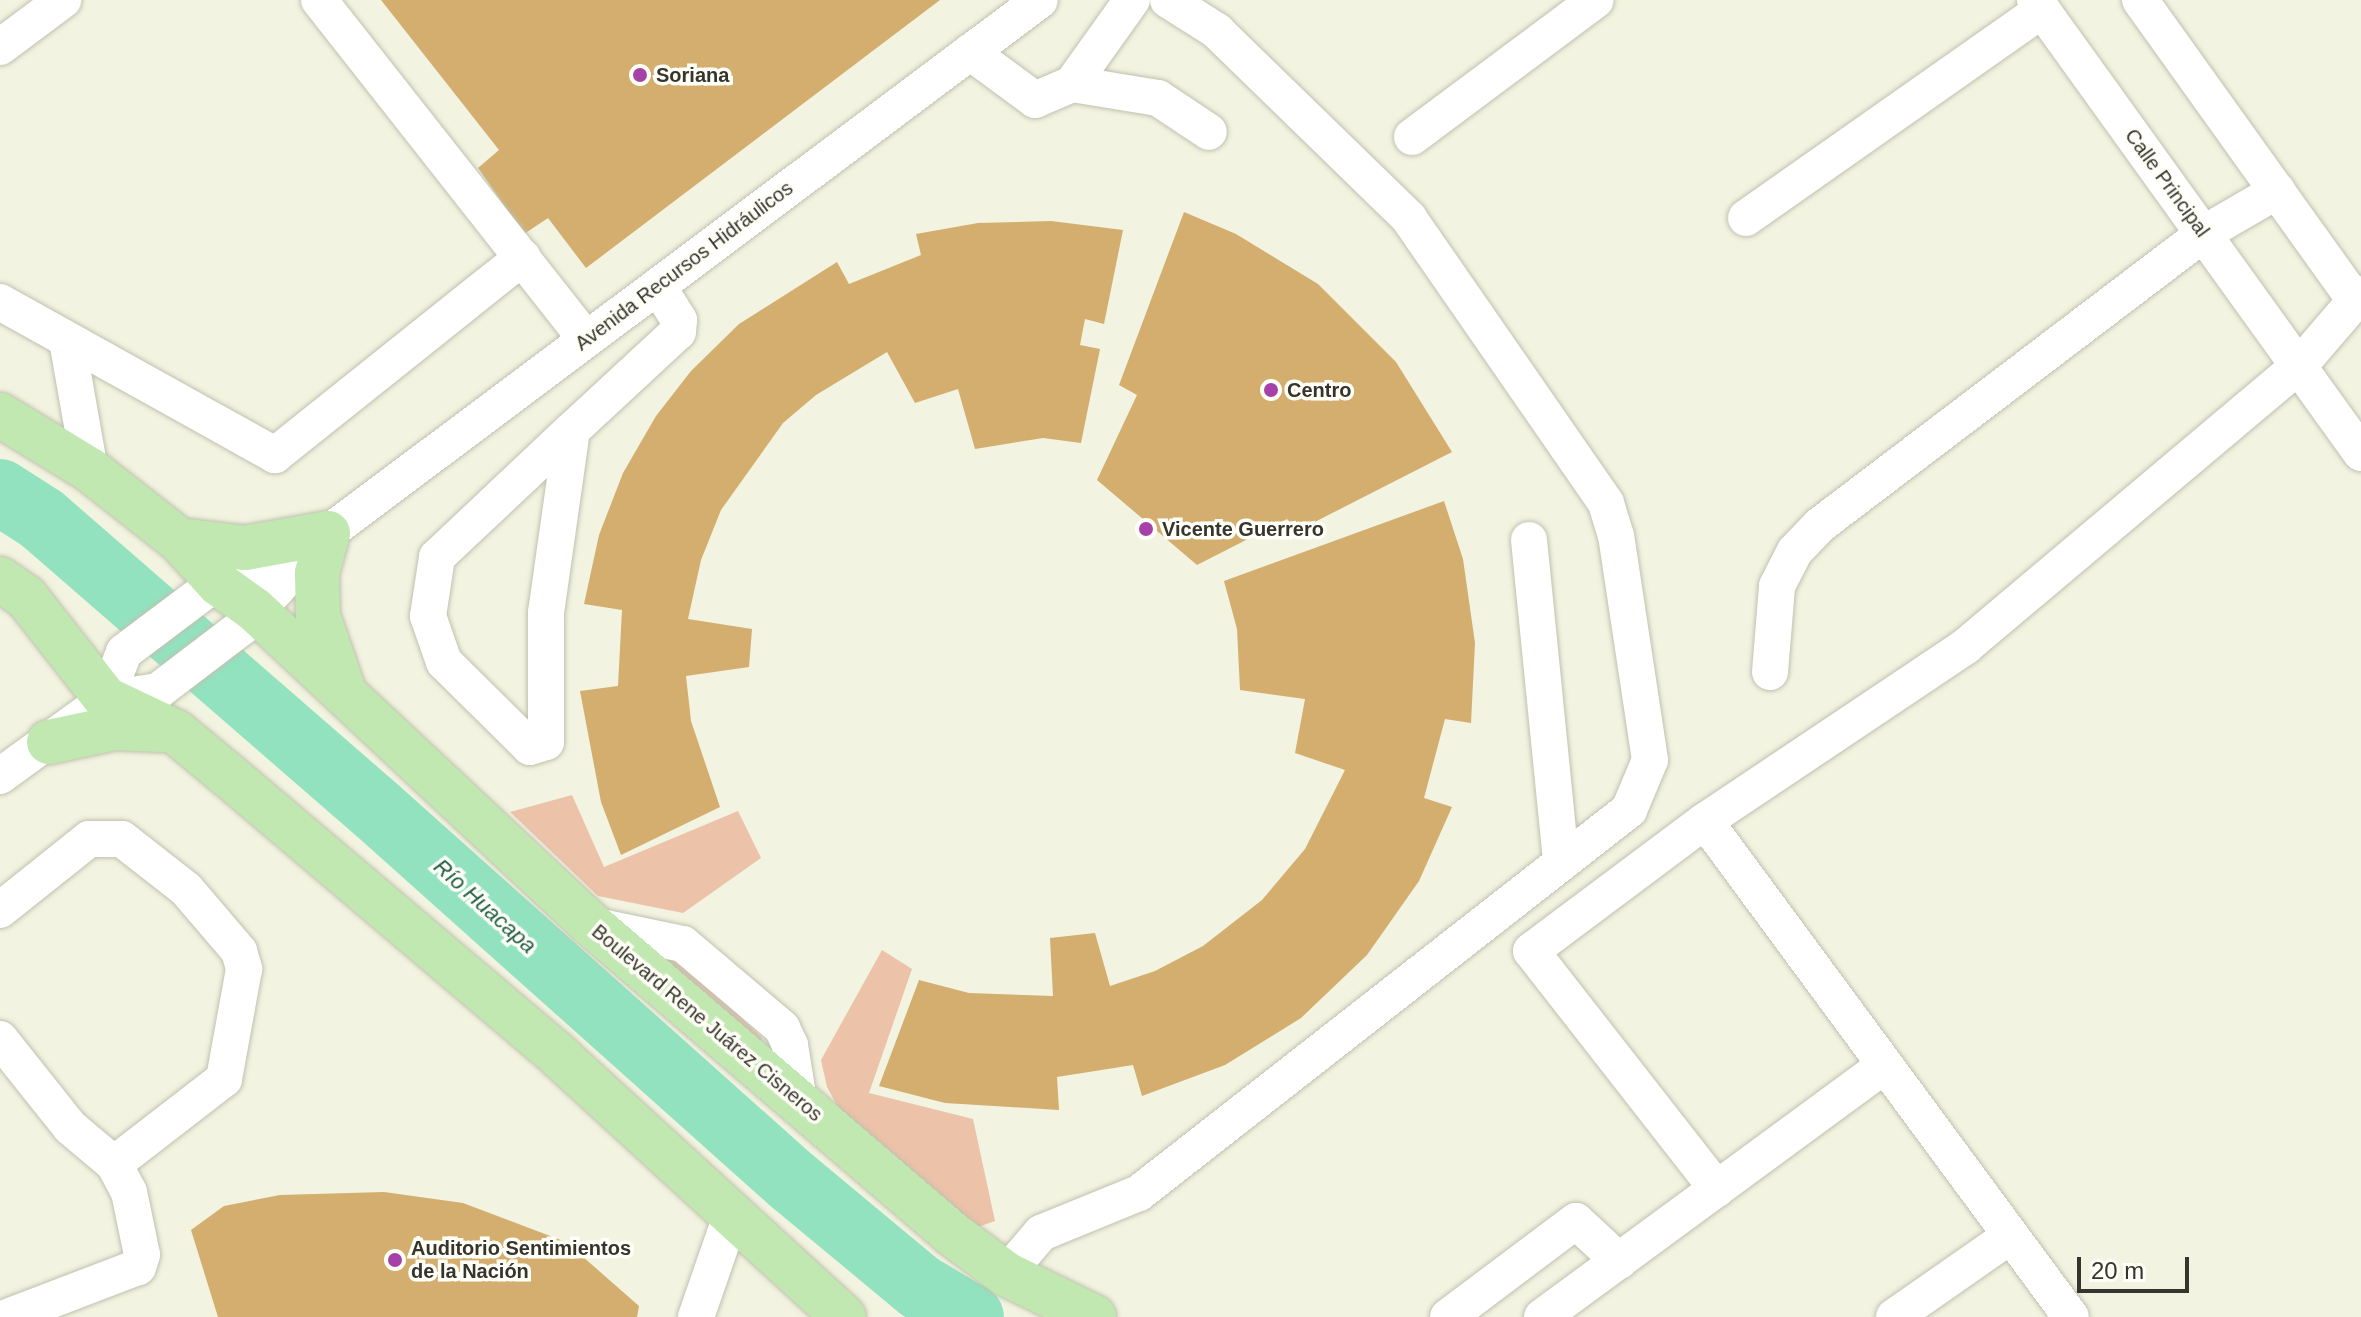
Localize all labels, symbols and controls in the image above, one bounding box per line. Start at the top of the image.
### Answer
place label: Soriana [656,63,729,87]
marker: Soriana [631,66,649,84]
street label: Calle Principal [2120,124,2214,242]
street label: Avenida Recursos Hidráulicos [570,176,798,356]
place label: Centro [1287,378,1351,402]
marker: Centro [1262,381,1280,399]
place label: Vicente Guerrero [1162,517,1324,541]
marker: Vicente Guerrero [1137,520,1155,538]
water label: Río Huacapa [428,853,542,959]
street label: Boulevard Rene Juárez Cisneros [587,919,827,1127]
place label: Auditorio Sentimientos de la Nación [411,1236,631,1283]
scale bar [2081,1241,2193,1291]
marker: Auditorio Sentimientos de la Nación [386,1251,404,1269]
text: 20 m [2091,1257,2144,1284]

